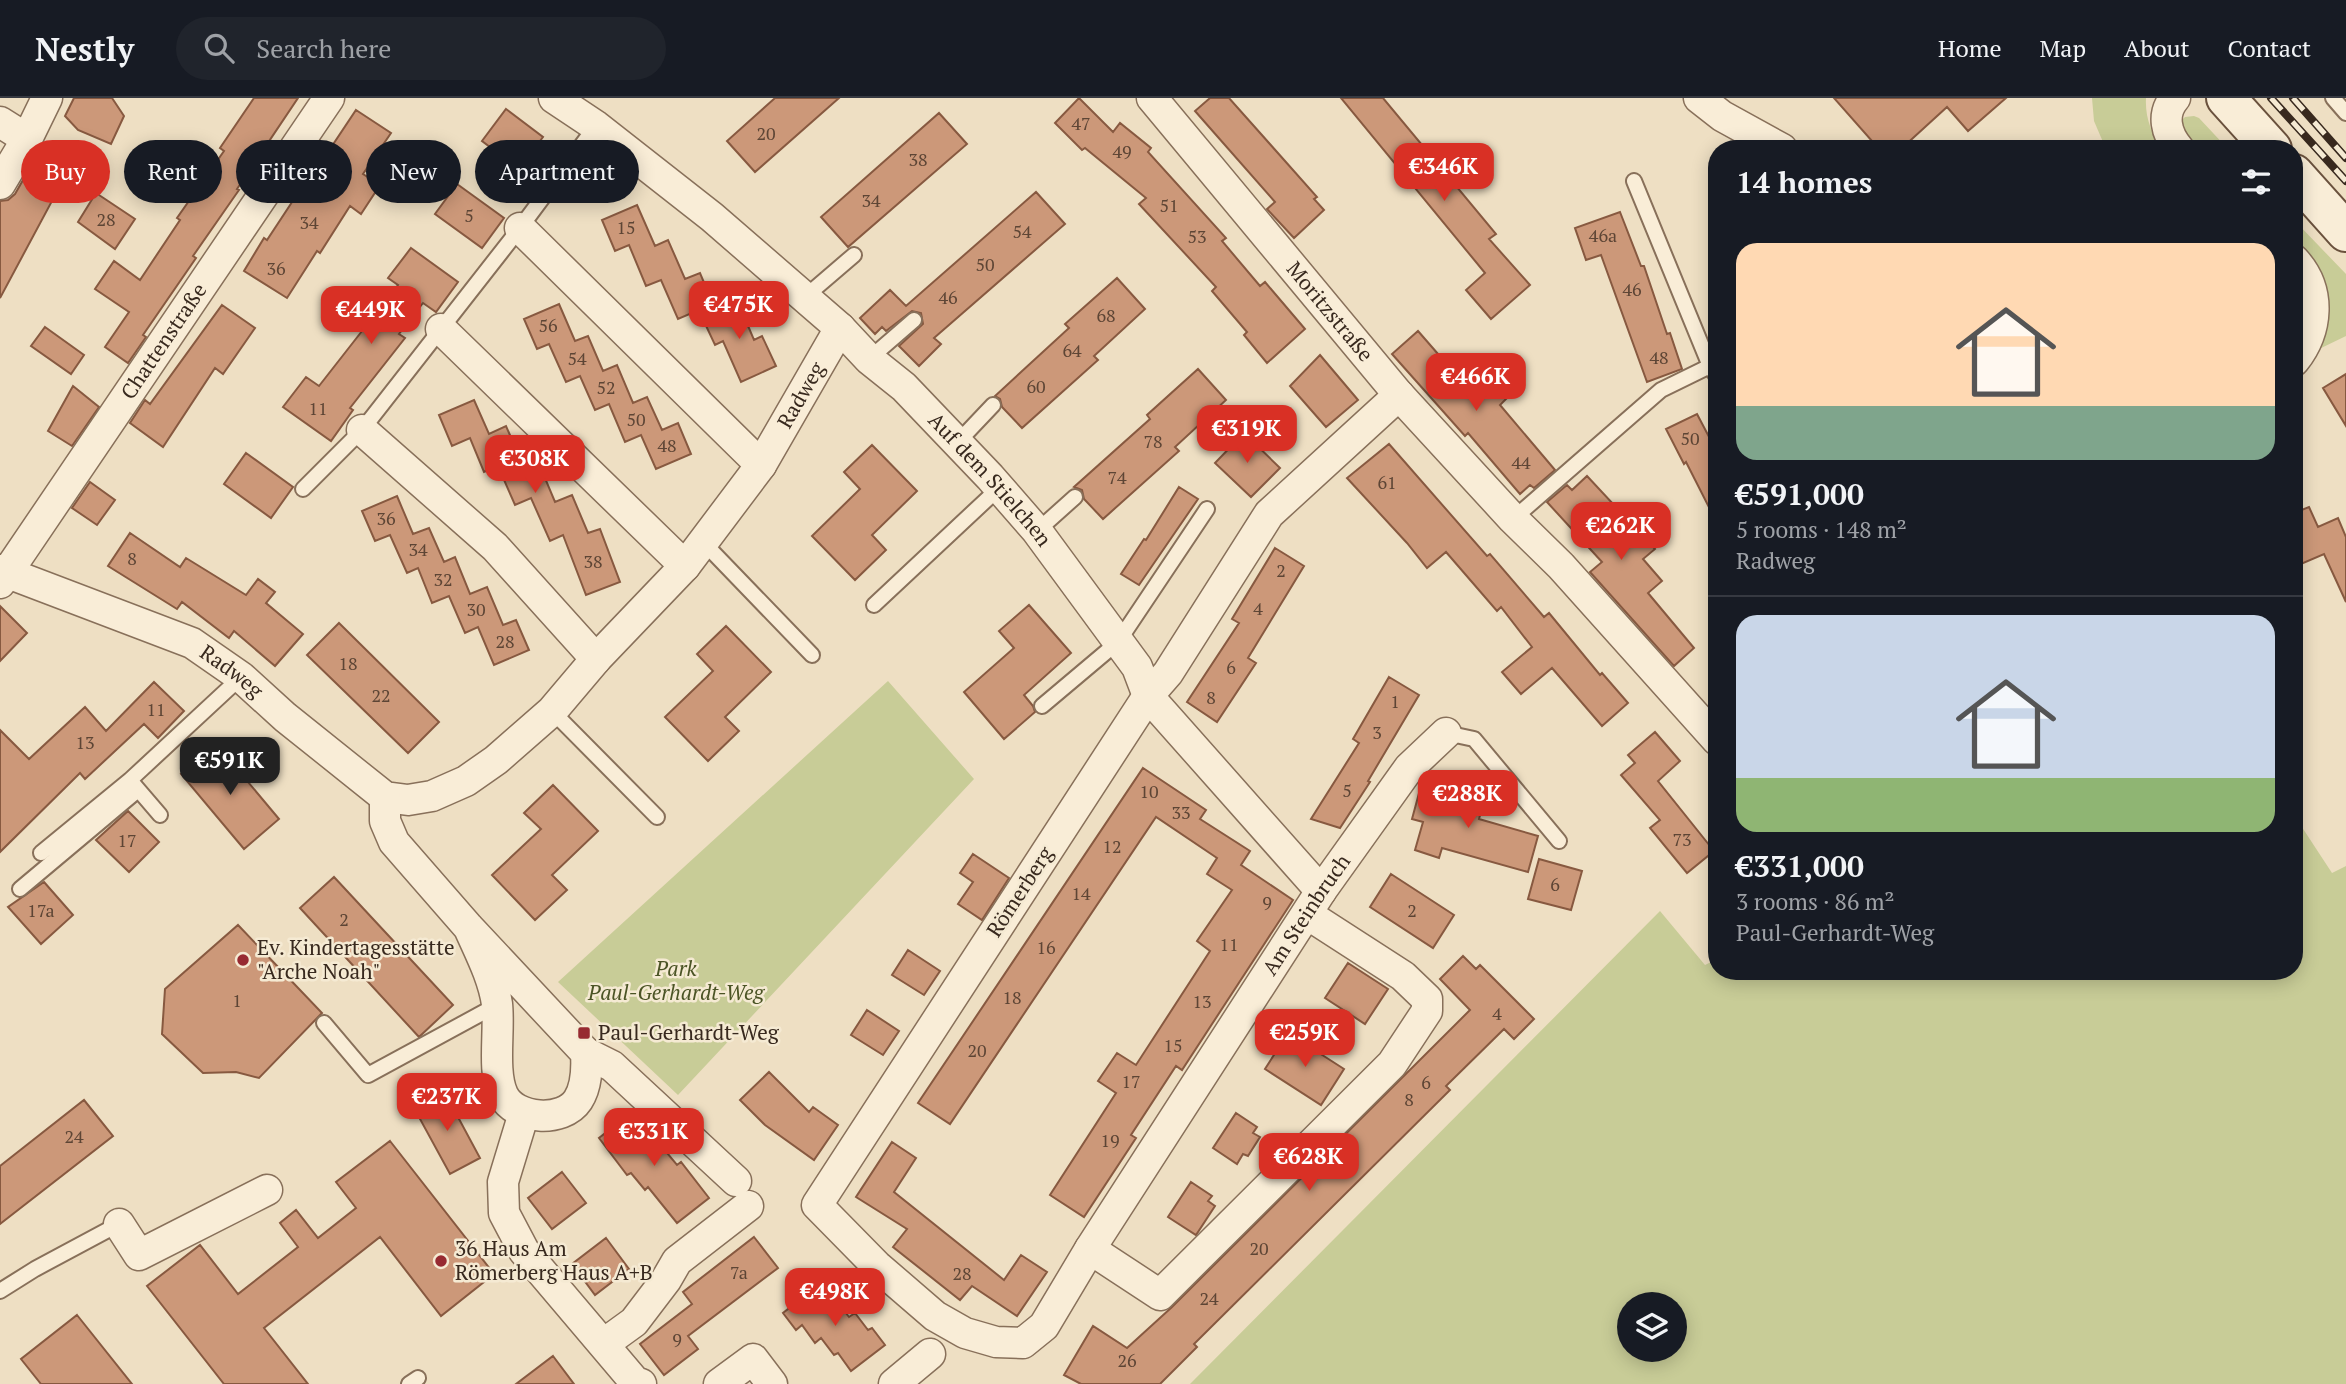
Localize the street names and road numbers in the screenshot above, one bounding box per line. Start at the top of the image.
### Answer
street label: Moritzstraße [1281,255,1380,367]
street label: Chattenstraße [114,277,212,404]
street label: Radweg [770,356,831,433]
street label: Auf dem Stielchen [923,406,1059,552]
street label: Radweg [195,638,270,704]
street label: Römerberg [980,840,1059,942]
street label: Am Steinbruch [1255,848,1356,980]

